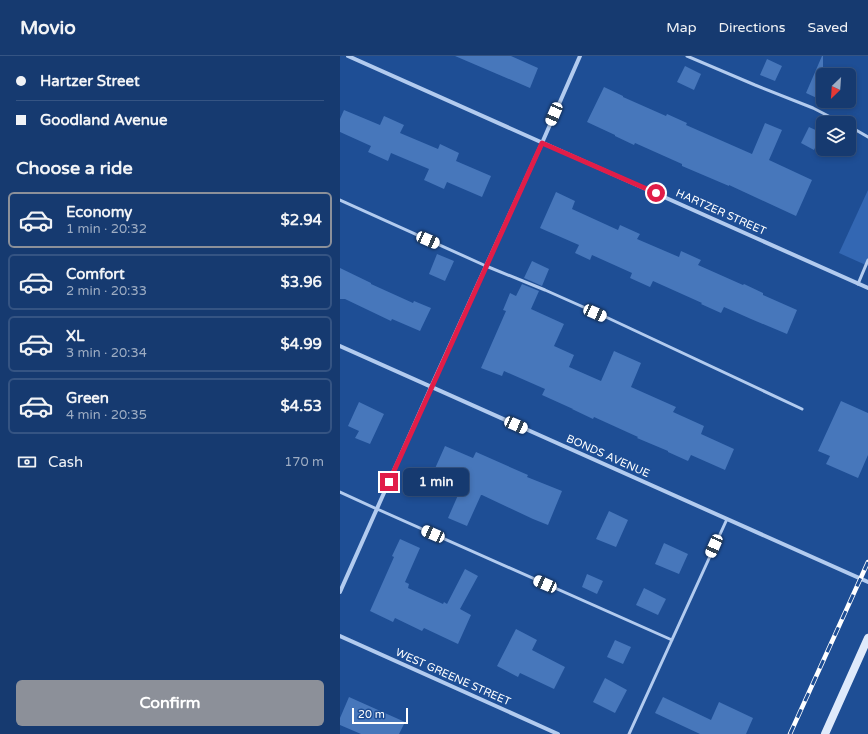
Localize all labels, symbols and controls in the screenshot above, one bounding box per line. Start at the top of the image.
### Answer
text: Movio [20,17,76,39]
text: Map [666,19,697,36]
text: Directions [719,19,786,36]
text: Saved [808,19,848,36]
north arrow [816,68,856,108]
map controls [816,68,856,156]
text: Hartzer Street [40,72,140,90]
car [544,101,564,127]
text: Goodland Avenue [40,111,167,129]
button: layers [816,116,856,156]
text: Choose a ride [16,157,133,179]
route start [647,184,665,202]
street label: HARTZER STREET [674,186,768,238]
icon: car [18,202,54,238]
text: Economy [66,203,132,221]
text: $2.94 [281,211,322,229]
text: 1 min · 20:32 [66,221,147,237]
car [415,230,441,250]
icon: car [18,264,54,300]
text: Comfort [66,265,125,283]
text: $3.96 [281,273,322,291]
text: 2 min · 20:33 [66,283,147,299]
car [582,303,608,323]
icon: car [18,326,54,362]
text: XL [66,327,85,345]
text: $4.99 [281,335,322,353]
text: 3 min · 20:34 [66,345,147,361]
icon: car [18,388,54,424]
text: Green [66,389,109,407]
text: $4.53 [281,397,322,415]
text: 4 min · 20:35 [66,407,147,423]
car [503,415,529,435]
street label: BONDS AVENUE [564,432,652,480]
icon: cash [16,451,38,473]
text: Cash [48,453,83,471]
text: 170 m [284,454,324,470]
callout: 1 min [403,468,469,496]
route end [380,473,398,491]
text: 1 min [419,474,453,490]
car [420,524,446,544]
car [704,533,724,559]
car [532,574,558,594]
street label: WEST GREENE STREET [393,646,513,708]
button: Confirm [16,680,324,726]
scale bar [352,706,408,725]
text: 20 m [358,708,385,721]

